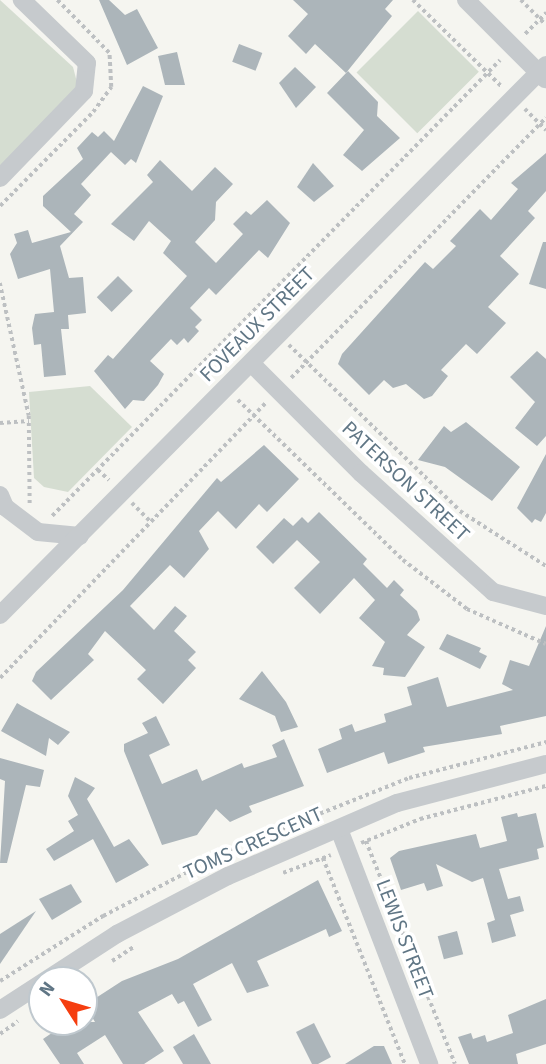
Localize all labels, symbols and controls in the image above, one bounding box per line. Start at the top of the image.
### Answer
street label: FOVEAUX STREET [194,261,320,387]
street label: PATERSON STREET [337,415,475,547]
street label: TOMS CRESCENT [180,801,326,885]
street label: LEWIS STREET [371,876,439,1002]
north arrow [28,966,98,1036]
text: N [33,976,62,1002]

